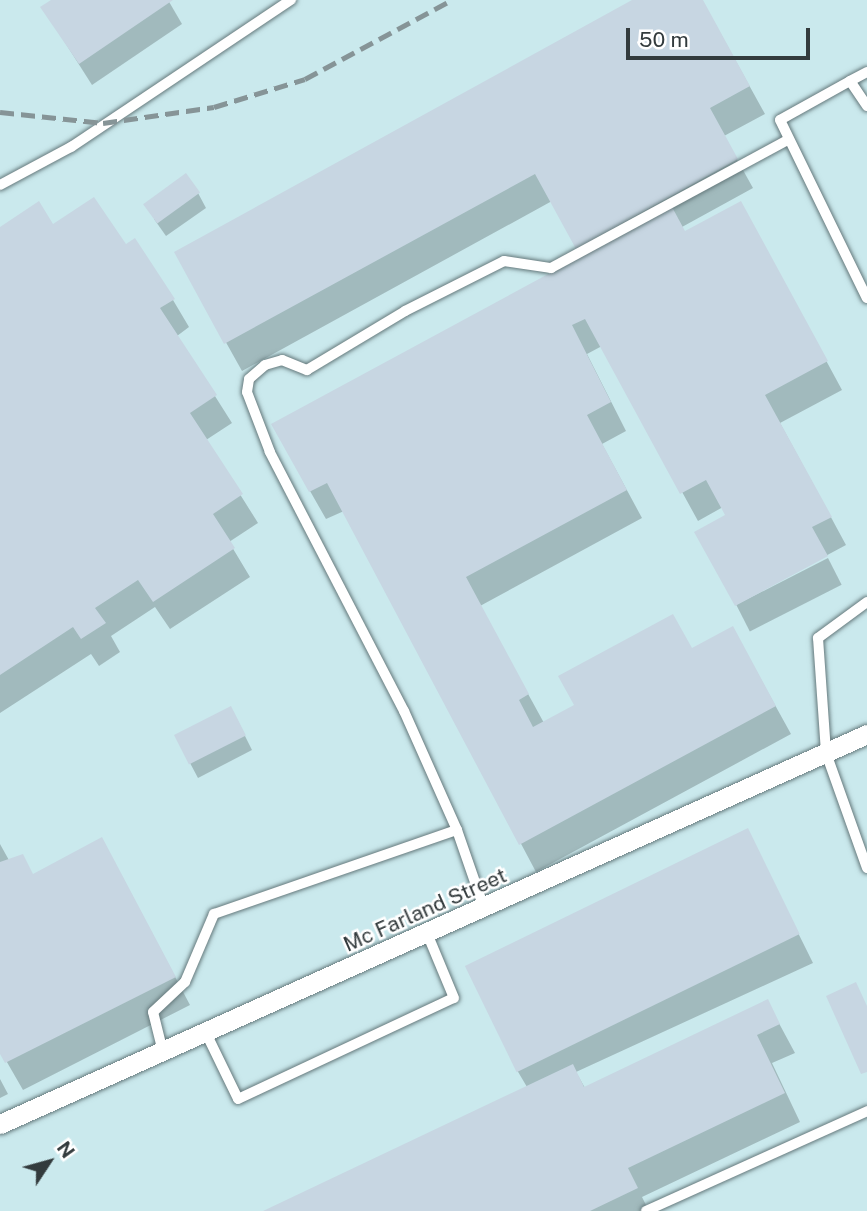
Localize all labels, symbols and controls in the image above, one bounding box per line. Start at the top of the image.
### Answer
scale bar [629,14,813,58]
text: 50 m [639,27,689,52]
street label: Mc Farland Street [339,863,511,957]
north arrow [14,1127,84,1197]
text: N [53,1137,79,1162]

